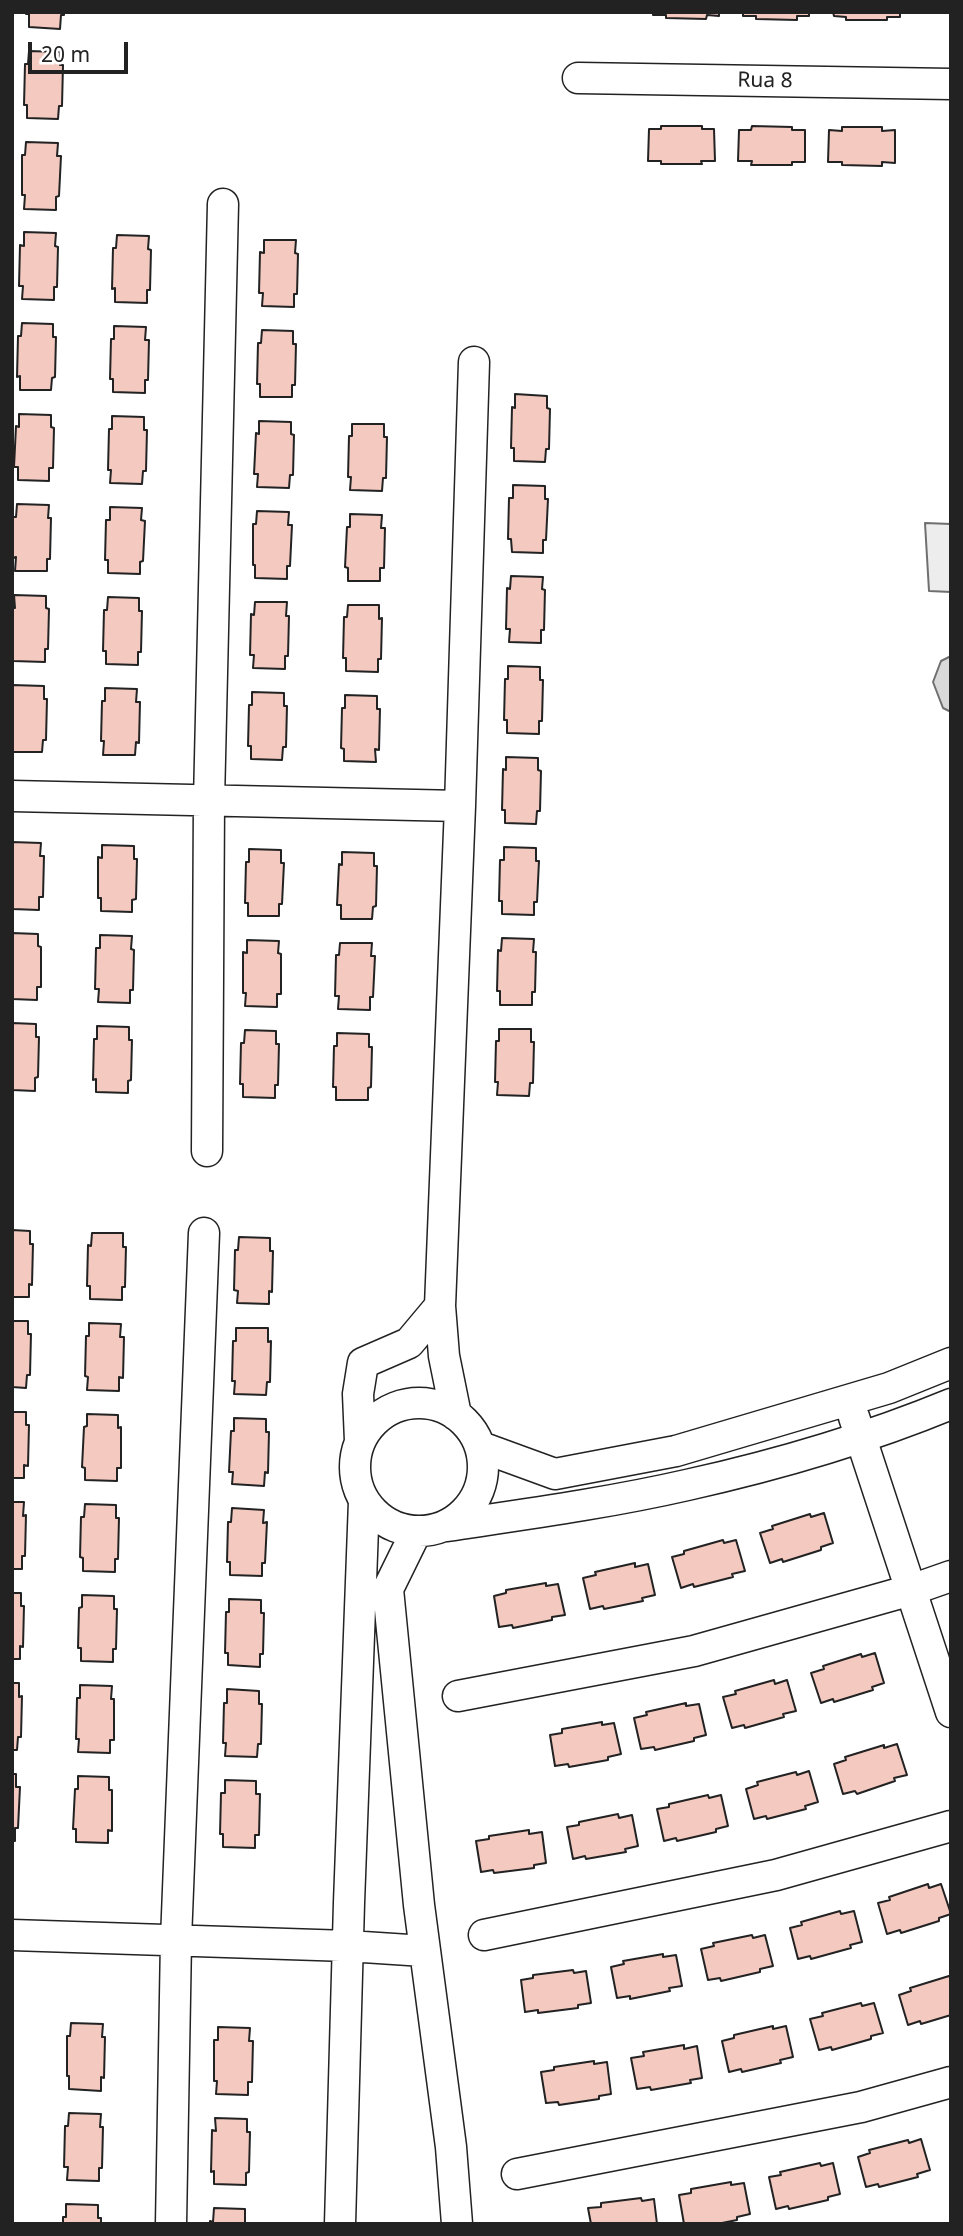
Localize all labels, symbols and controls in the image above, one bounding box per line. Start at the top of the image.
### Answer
scale bar [32,28,131,72]
text: 20 m [41,40,90,68]
street label: Rua 8 [737,68,793,94]

